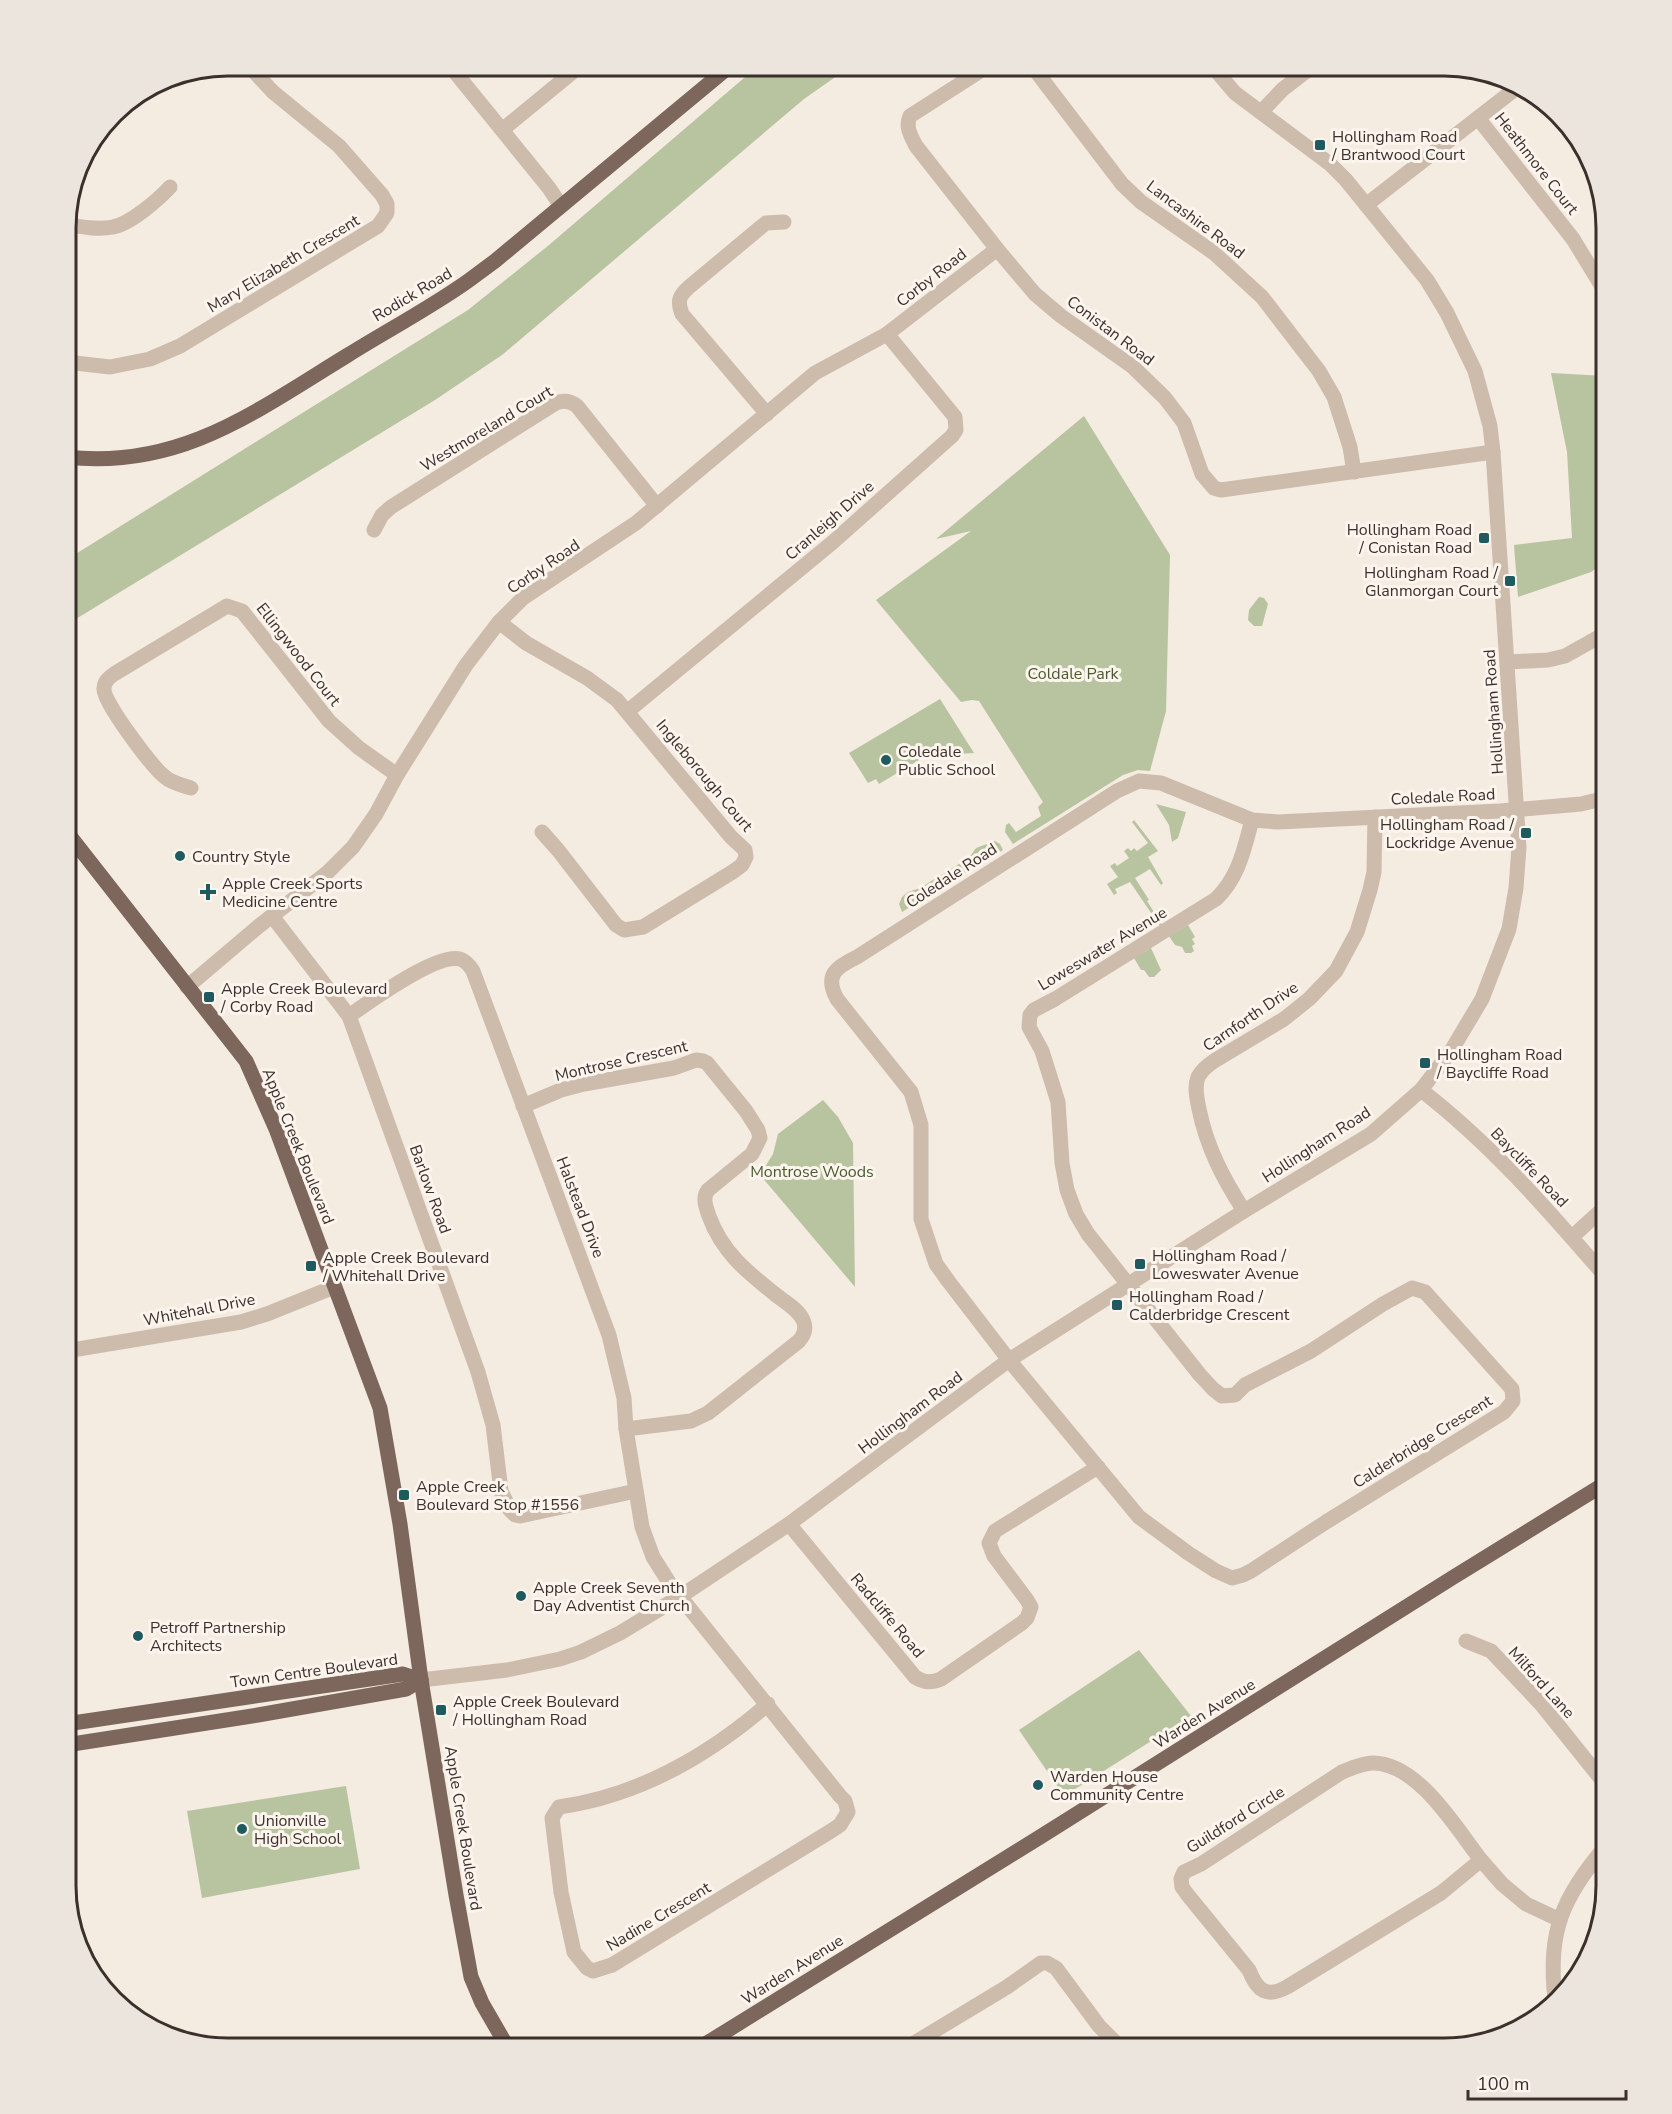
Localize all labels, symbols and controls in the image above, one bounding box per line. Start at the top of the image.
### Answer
street label: Heathmore Court [1489,108,1583,220]
place label: Hollingham Road / Brantwood Court [1331,126,1465,166]
marker: Hollingham Road / Brantwood Court [1313,138,1327,152]
street label: Lancashire Road [1142,175,1249,264]
street label: Mary Elizabeth Crescent [203,209,364,318]
street label: Corby Road [892,243,971,312]
street label: Rodick Road [369,262,456,327]
street label: Conistan Road [1062,291,1159,371]
street label: Westmoreland Court [416,380,557,477]
street label: Cranleigh Drive [780,476,879,566]
place label: Hollingham Road / Conistan Road [1347,519,1472,559]
marker: Hollingham Road / Conistan Road [1477,531,1491,545]
street label: Corby Road [503,534,584,599]
place label: Hollingham Road / Glanmorgan Court [1364,562,1498,602]
marker: Hollingham Road / Glanmorgan Court [1503,574,1517,588]
street label: Ellingwood Court [251,598,346,711]
street label: Hollingham Road [1479,649,1509,775]
park label: Coldale Park [1028,663,1119,685]
street label: Ingleborough Court [651,715,758,837]
place label: Coledale Public School [898,741,995,781]
marker: Coledale Public School [879,753,893,767]
street label: Coledale Road [1390,783,1496,811]
place label: Hollingham Road / Lockridge Avenue [1380,814,1514,854]
marker: Hollingham Road / Lockridge Avenue [1519,826,1533,840]
street label: Coledale Road [902,838,1001,914]
place label: Country Style [192,846,290,868]
marker: Country Style [173,849,187,863]
place label: Apple Creek Sports Medicine Centre [222,873,363,913]
marker: Apple Creek Sports Medicine Centre [199,883,217,901]
street label: Loweswater Avenue [1034,902,1171,996]
street label: Carnforth Drive [1199,977,1303,1057]
place label: Apple Creek Boulevard / Corby Road [220,978,387,1018]
marker: Apple Creek Boulevard / Corby Road [202,990,216,1004]
street label: Montrose Crescent [553,1035,690,1087]
place label: Hollingham Road / Baycliffe Road [1436,1044,1562,1084]
marker: Hollingham Road / Baycliffe Road [1418,1056,1432,1070]
street label: Apple Creek Boulevard [257,1065,339,1228]
street label: Hollingham Road [1258,1101,1375,1188]
street label: Baycliffe Road [1486,1123,1573,1212]
street label: Barlow Road [404,1142,456,1237]
street label: Halstead Drive [551,1154,609,1261]
park label: Montrose Woods [750,1161,874,1183]
place label: Hollingham Road / Loweswater Avenue [1152,1245,1299,1285]
place label: Apple Creek Boulevard / Whitehall Drive [322,1247,489,1287]
marker: Hollingham Road / Loweswater Avenue [1133,1257,1147,1271]
marker: Apple Creek Boulevard / Whitehall Drive [304,1259,318,1273]
place label: Hollingham Road / Calderbridge Crescent [1129,1286,1290,1326]
street label: Whitehall Drive [141,1288,257,1332]
marker: Hollingham Road / Calderbridge Crescent [1110,1298,1124,1312]
street label: Hollingham Road [854,1366,967,1459]
street label: Calderbridge Crescent [1349,1390,1497,1494]
place label: Apple Creek Boulevard Stop #1556 [416,1476,579,1516]
marker: Apple Creek Boulevard Stop #1556 [397,1488,411,1502]
street label: Radcliffe Road [845,1569,929,1663]
place label: Apple Creek Seventh Day Adventist Church [533,1577,690,1617]
marker: Apple Creek Seventh Day Adventist Church [514,1589,528,1603]
place label: Petroff Partnership Architects [150,1617,286,1657]
marker: Petroff Partnership Architects [131,1629,145,1643]
street label: Milford Lane [1503,1642,1579,1723]
street label: Town Centre Boulevard [229,1648,399,1694]
street label: Warden Avenue [1149,1674,1260,1754]
place label: Apple Creek Boulevard / Hollingham Road [452,1691,619,1731]
marker: Apple Creek Boulevard / Hollingham Road [434,1703,448,1717]
street label: Apple Creek Boulevard [439,1744,487,1912]
place label: Warden House Community Centre [1050,1766,1184,1806]
marker: Warden House Community Centre [1031,1778,1045,1792]
street label: Guildford Circle [1182,1781,1289,1859]
place label: Unionville High School [254,1810,342,1850]
marker: Unionville High School [235,1822,249,1836]
street label: Nadine Crescent [602,1877,715,1957]
street label: Warden Avenue [737,1930,848,2010]
scale bar [1468,2063,1626,2101]
text: 100 m [1477,2072,1529,2096]

